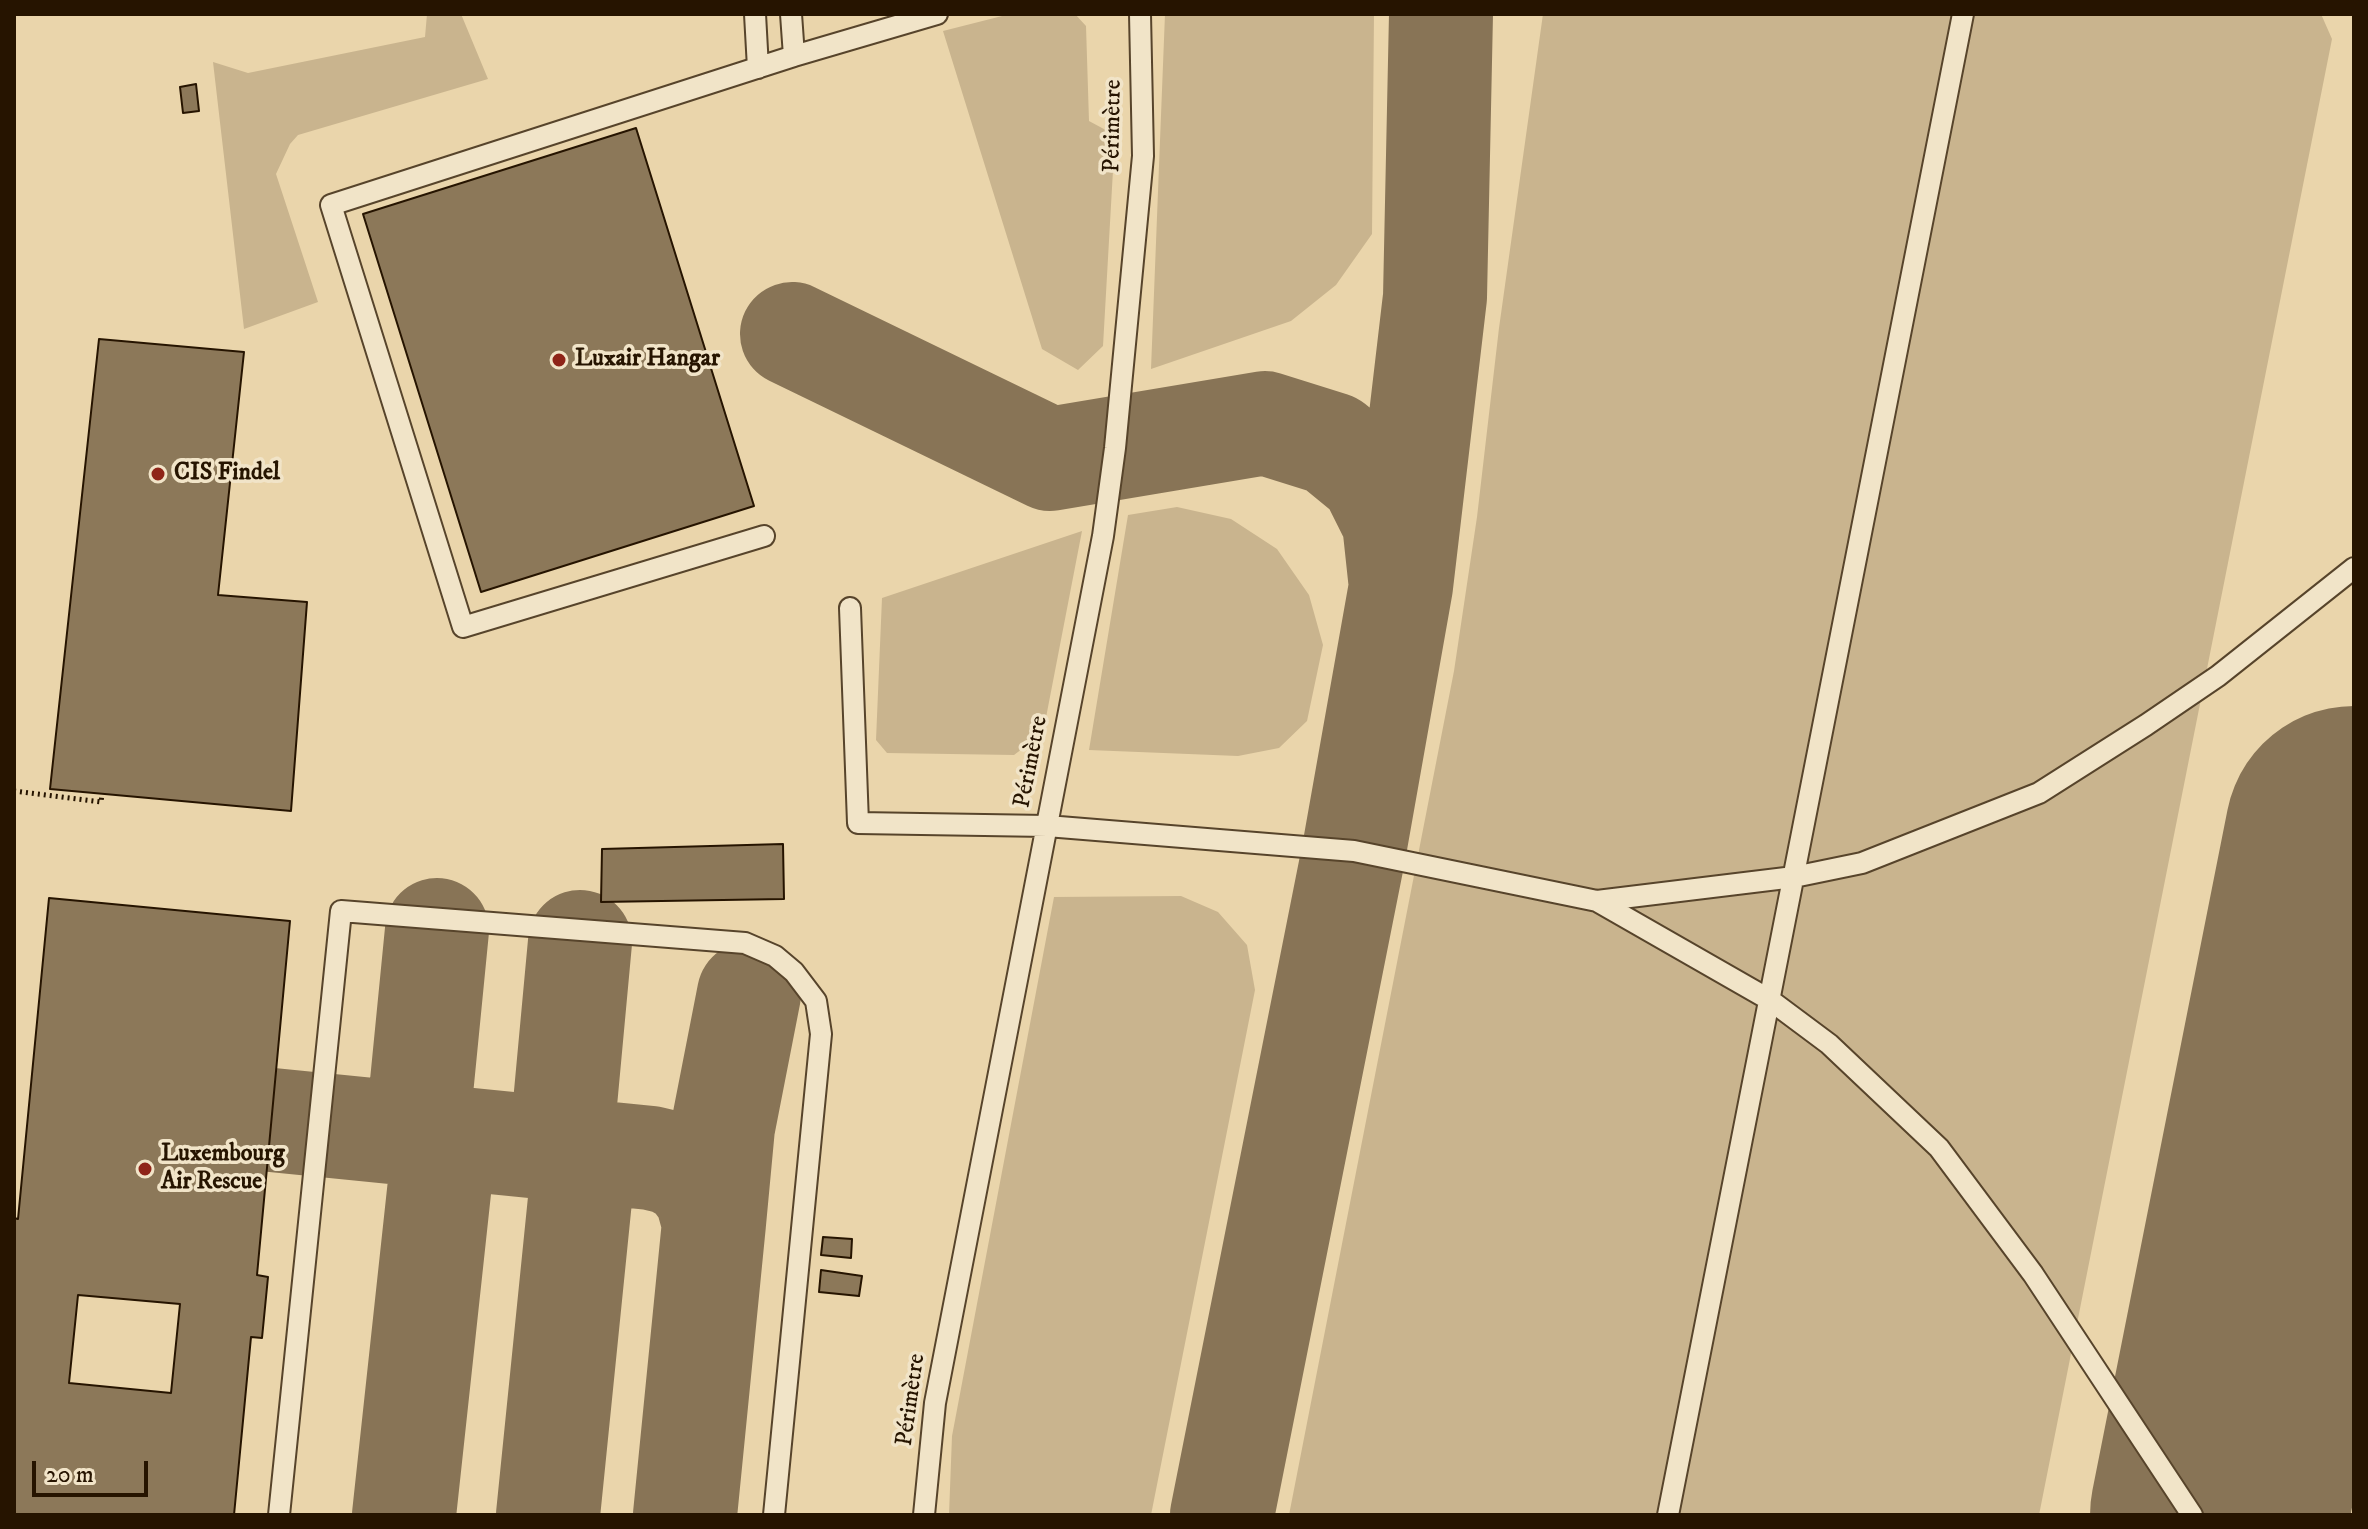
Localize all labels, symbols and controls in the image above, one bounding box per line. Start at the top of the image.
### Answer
street label: Périmètre [1099,79,1129,173]
place label: Luxair Hangar [575,346,720,374]
marker: Luxair Hangar [550,351,568,369]
place label: CIS Findel [174,460,280,488]
marker: CIS Findel [149,465,167,483]
street label: Périmètre [1009,714,1055,810]
place label: Luxembourg Air Rescue [161,1141,285,1197]
marker: Luxembourg Air Rescue [136,1160,154,1178]
street label: Périmètre [891,1352,933,1448]
scale bar [36,1445,152,1495]
text: 20 m [46,1460,94,1490]

